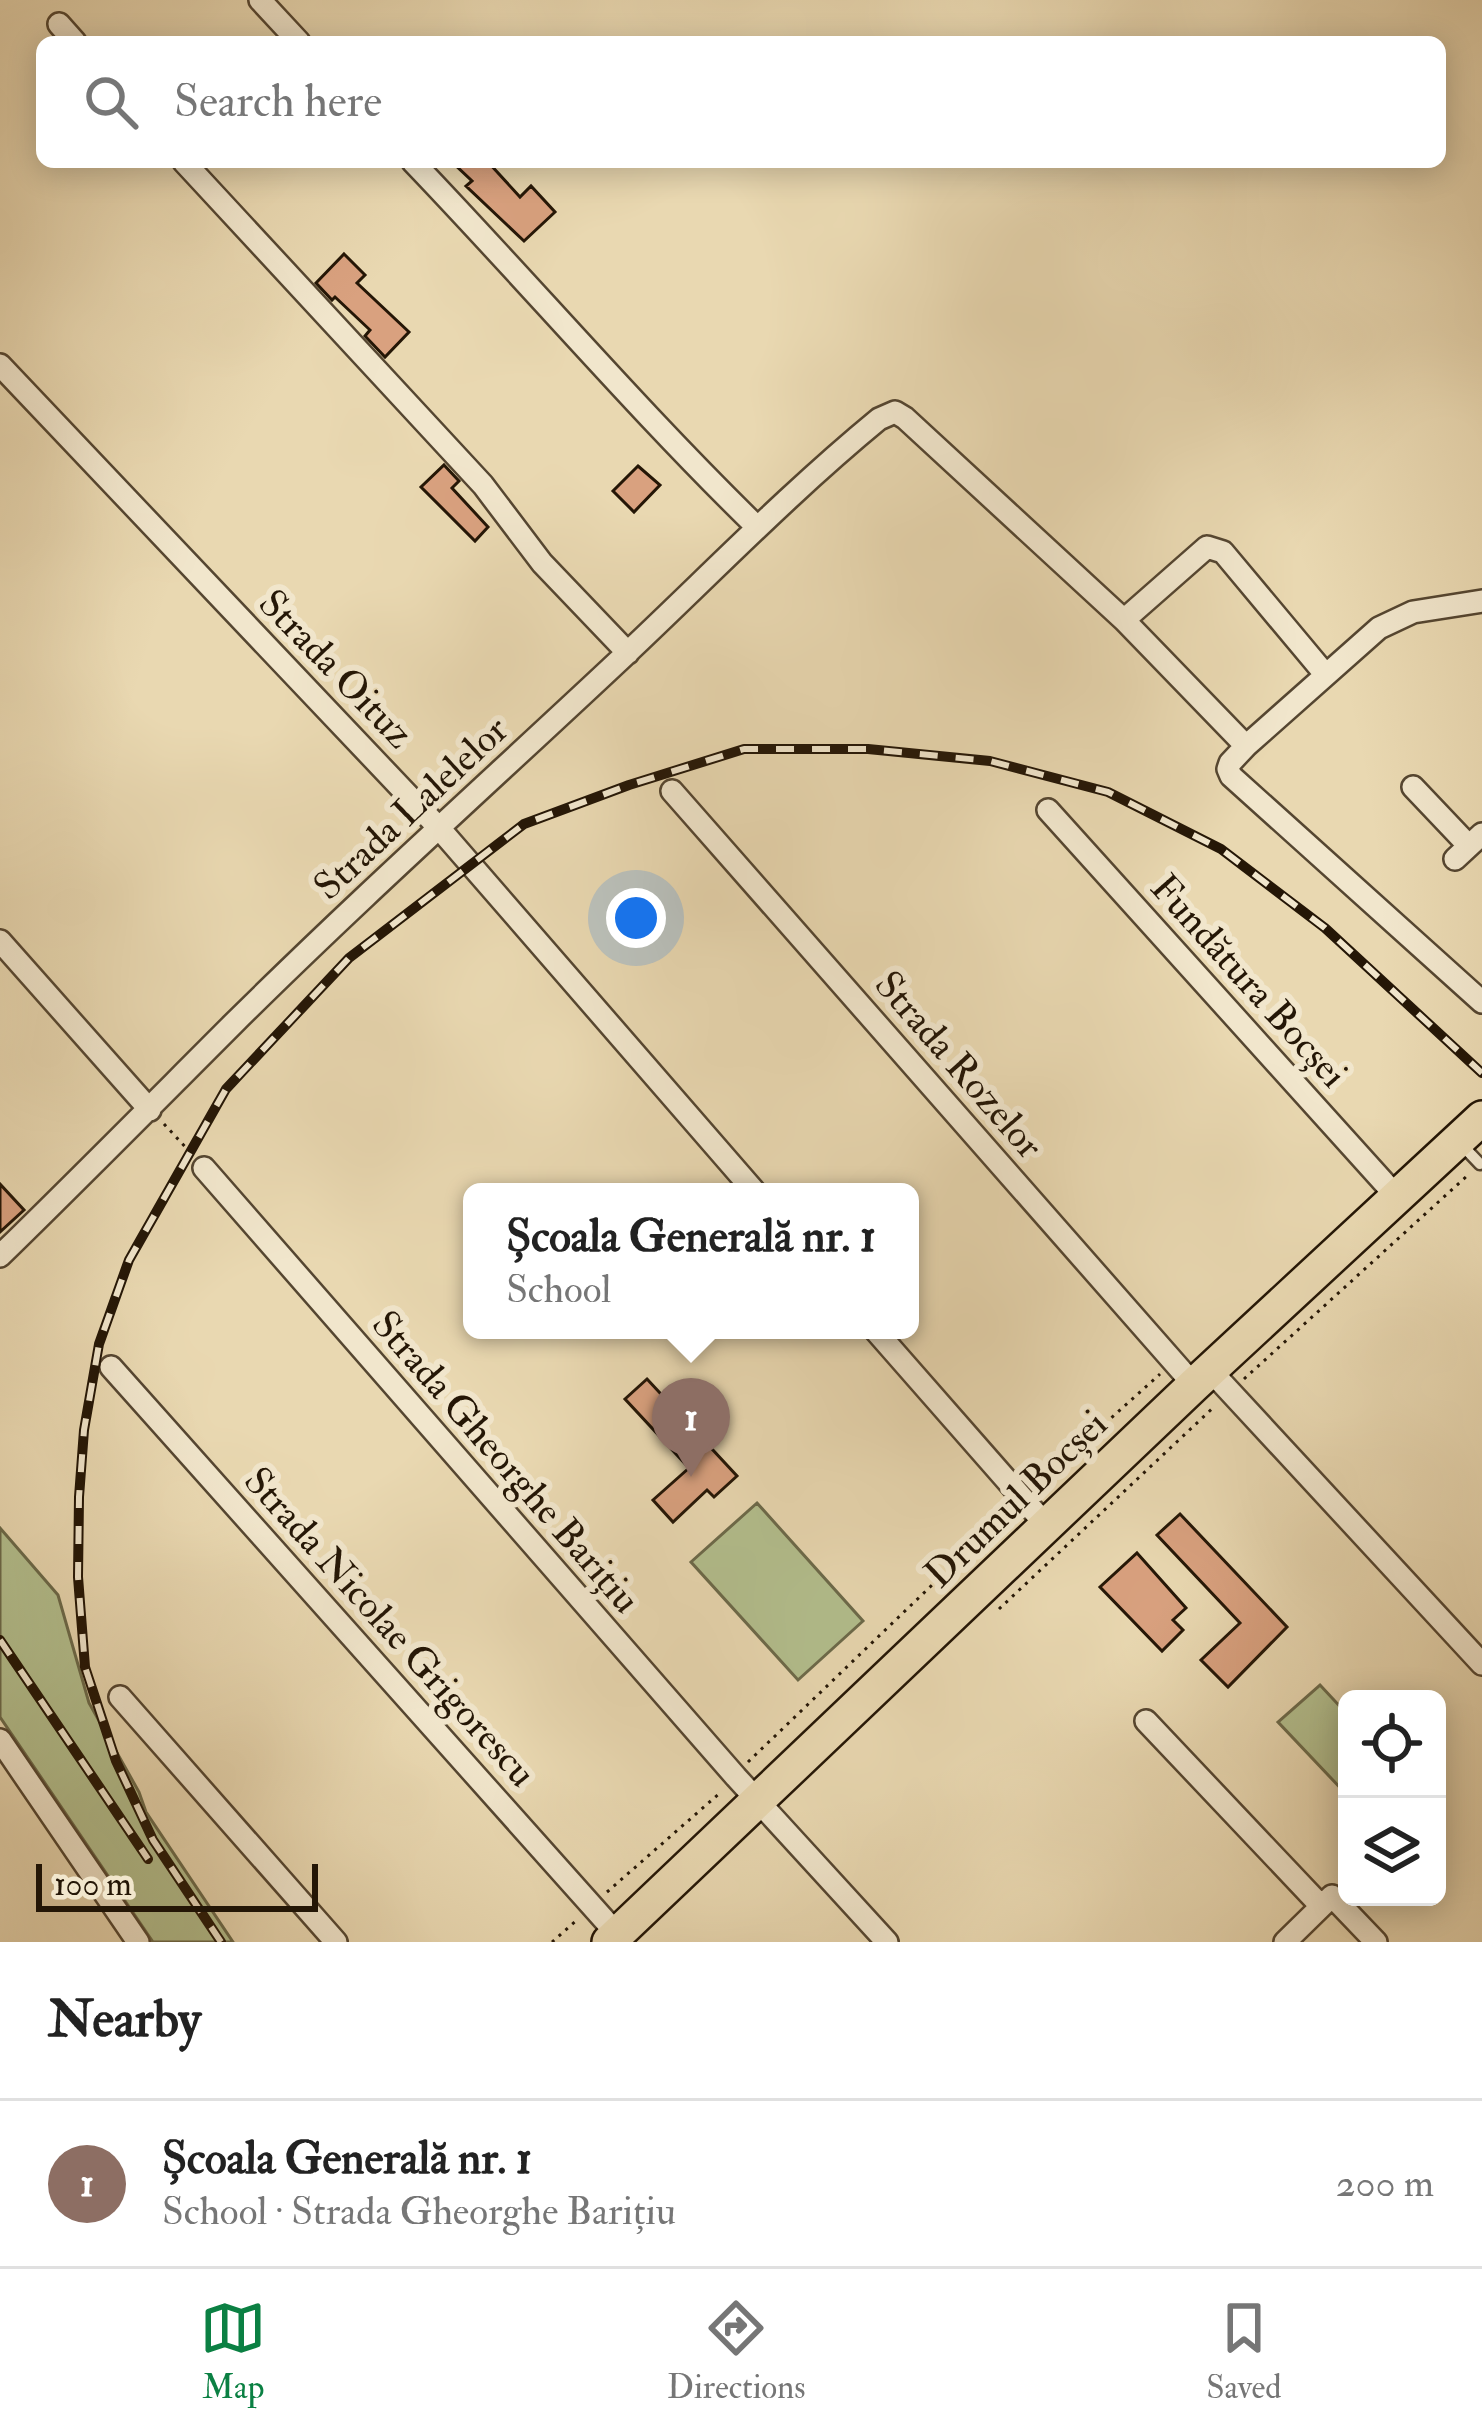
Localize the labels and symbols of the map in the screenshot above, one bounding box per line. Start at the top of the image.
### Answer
street label: Strada Oituz [248,579,424,759]
street label: Strada Lalelelor [304,705,519,911]
street label: Fundătura Bocșei [1140,864,1358,1098]
your location [606,888,666,948]
street label: Strada Rozelor [864,961,1054,1169]
street label: Strada Gheorghe Barițiu [361,1301,651,1623]
pin: 1 [652,1378,730,1477]
street label: Drumul Bocșei [915,1400,1118,1598]
street label: Strada Nicolae Grigorescu [233,1457,546,1797]
scale bar [36,1858,318,1911]

